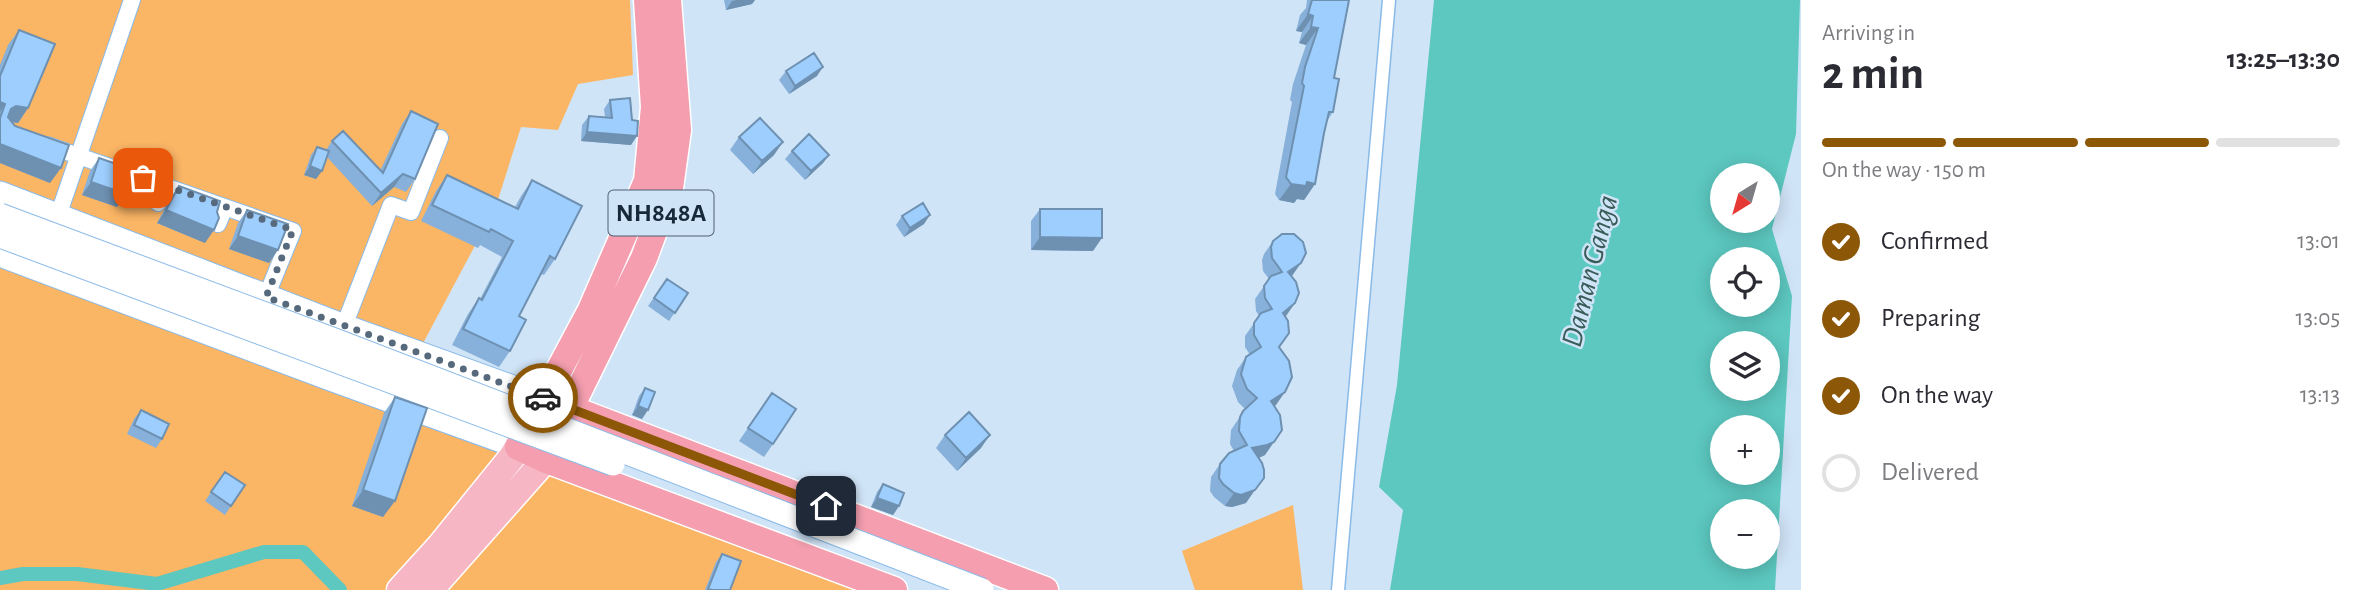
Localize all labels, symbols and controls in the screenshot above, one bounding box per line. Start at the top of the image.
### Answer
text: Arriving in [1822,22,1915,45]
text: 13:25–13:30 [2227,46,2340,72]
text: 2 min [1822,51,1924,97]
pin [113,148,173,208]
icon: bag [124,159,162,197]
text: On the way · 150 m [1822,159,1986,182]
north arrow [1710,163,1780,233]
map controls [1710,163,1780,569]
road number: NH848A [608,190,714,235]
water label: Daman Ganga [1557,192,1623,350]
icon: check [1822,223,1860,261]
text: Confirmed [1881,228,1989,254]
text: 13:01 [2297,230,2340,253]
button: locate [1710,247,1780,317]
icon: check [1822,300,1860,338]
text: Preparing [1881,305,1980,331]
text: 13:05 [2296,307,2340,330]
button: layers [1710,331,1780,401]
courier [508,363,578,433]
icon: check [1822,377,1860,415]
icon: car [524,379,562,417]
text: On the way [1881,382,1993,408]
text: 13:13 [2300,384,2340,407]
button: + [1710,415,1780,485]
text: Delivered [1881,459,1979,485]
pin [796,476,856,536]
icon: home [807,487,845,525]
button: − [1710,499,1780,569]

